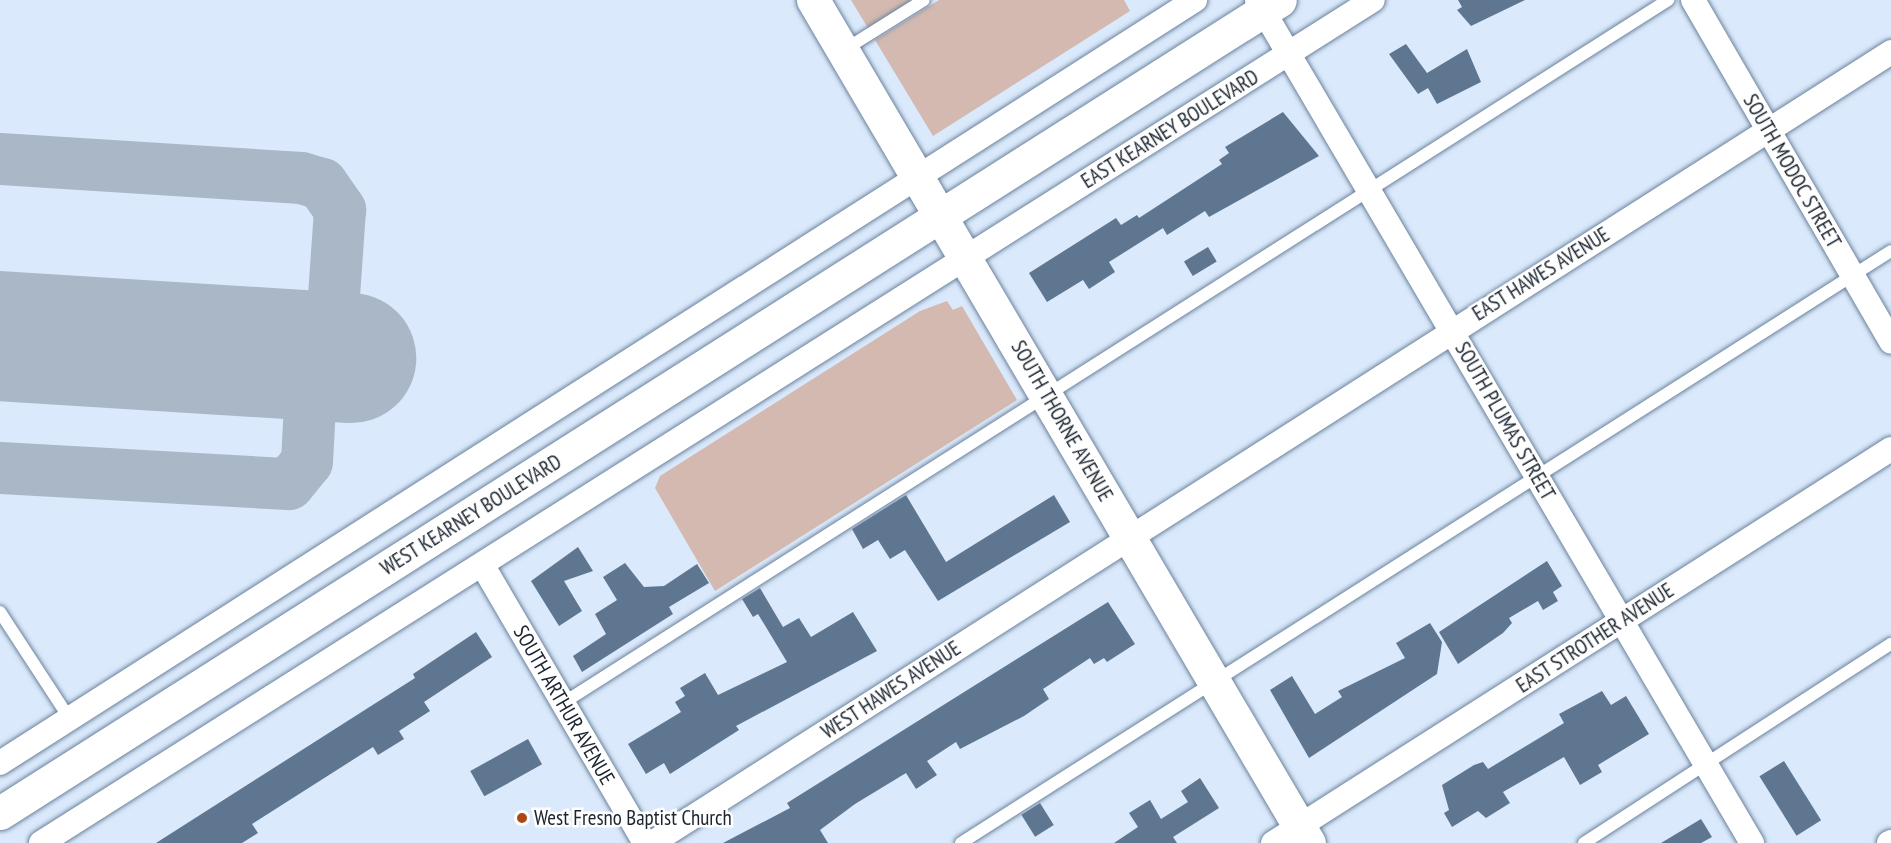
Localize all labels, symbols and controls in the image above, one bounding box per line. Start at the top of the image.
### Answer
street label: EAST KEARNEY BOULEVARD [1076,64,1264,194]
street label: SOUTH MODOC STREET [1738,89,1846,253]
street label: EAST HAWES AVENUE [1467,221,1615,327]
street label: SOUTH THORNE AVENUE [1005,336,1119,506]
street label: SOUTH PLUMAS STREET [1450,337,1560,505]
street label: WEST KEARNEY BOULEVARD [375,449,567,581]
street label: EAST STROTHER AVENUE [1511,577,1679,699]
street label: SOUTH ARTHUR AVENUE [508,620,620,790]
street label: WEST HAWES AVENUE [816,635,966,745]
place label: West Fresno Baptist Church [534,805,732,831]
marker: West Fresno Baptist Church [515,811,529,825]

